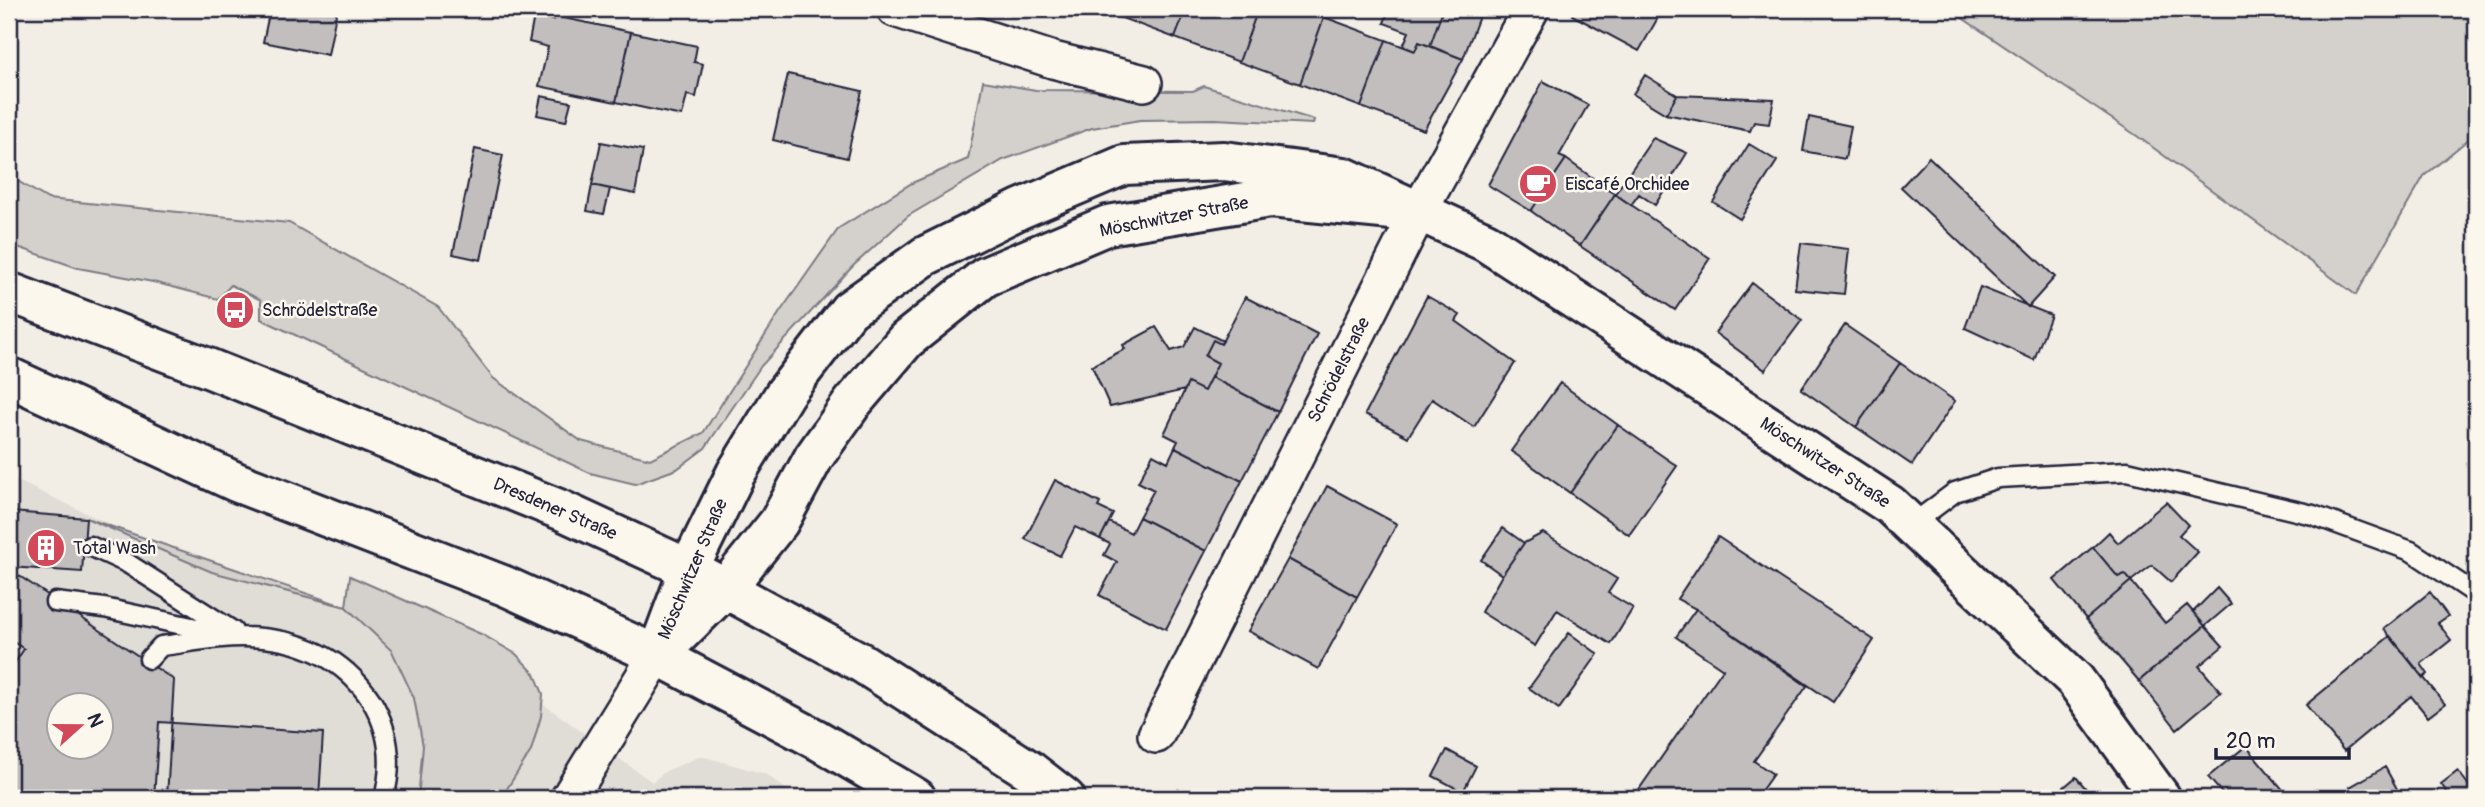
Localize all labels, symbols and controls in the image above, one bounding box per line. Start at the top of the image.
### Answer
cafe icon: Eiscafé Orchidee [1517,163,1559,205]
place label: Eiscafé Orchidee [1565,173,1690,196]
street label: Möschwitzer Straße [1098,191,1250,243]
bus stop icon: Schrödelstraße [214,289,256,331]
place label: Schrödelstraße [262,299,377,322]
street label: Schrödelstraße [1303,313,1375,427]
street label: Möschwitzer Straße [1755,412,1895,514]
street label: Dresdener Straße [490,473,621,545]
street label: Möschwitzer Straße [653,495,733,643]
building icon: Total Wash [25,527,67,569]
place label: Total Wash [73,537,156,560]
north arrow [46,692,116,762]
text: N [81,710,108,731]
scale bar [2216,716,2348,760]
text: 20 m [2226,728,2275,755]

